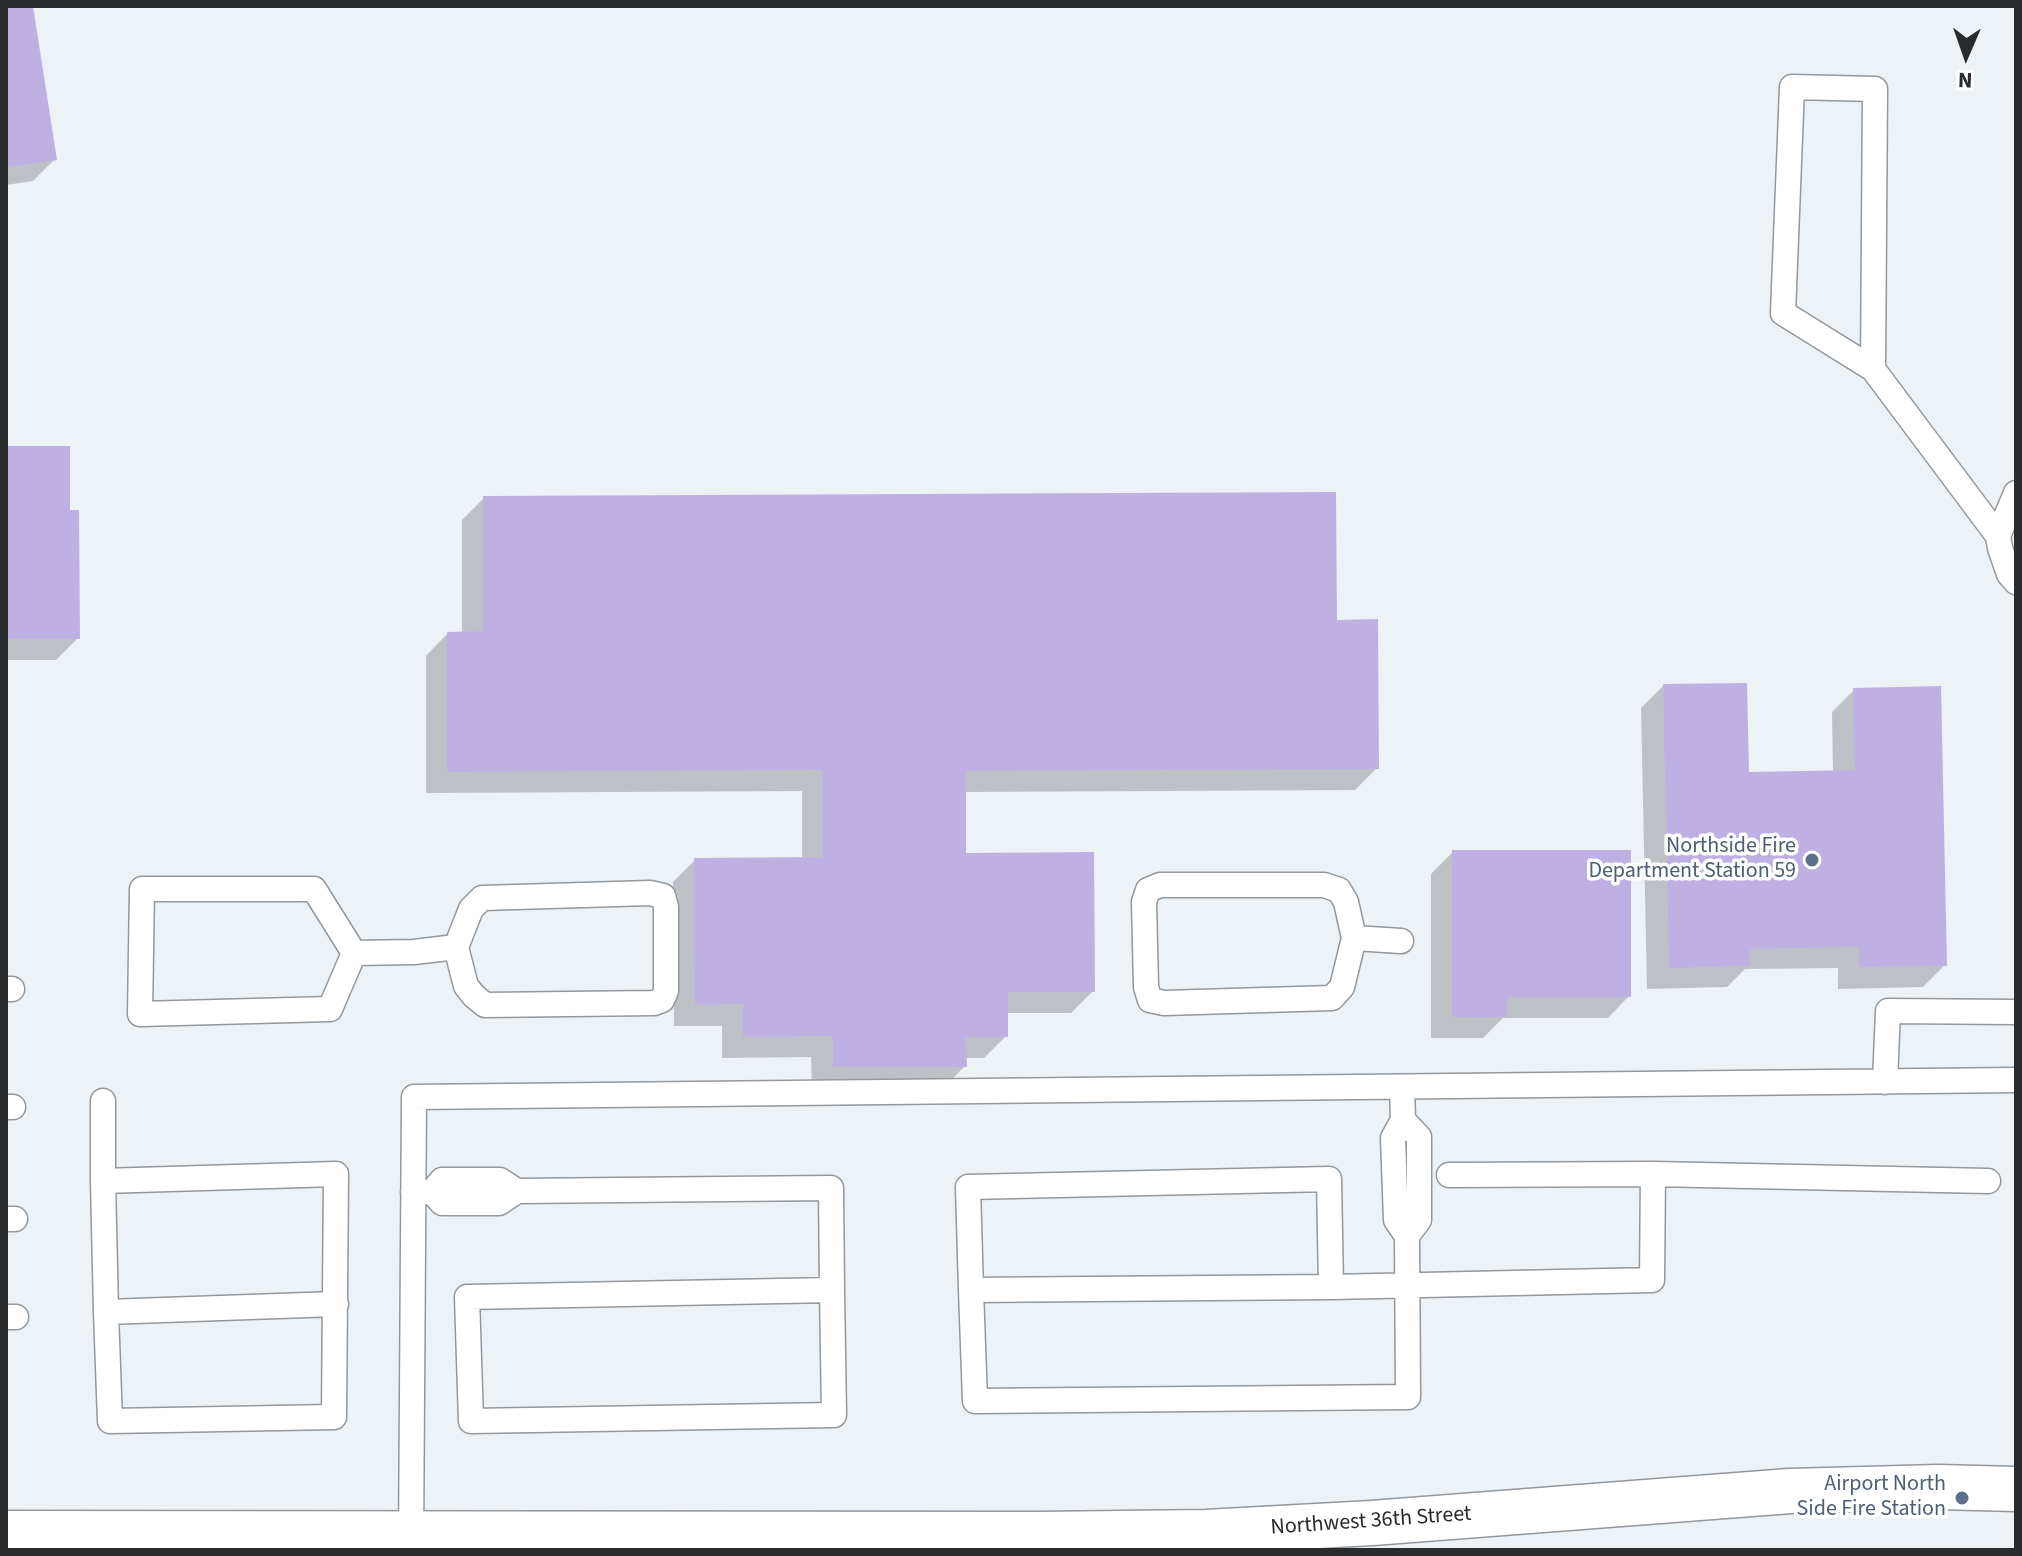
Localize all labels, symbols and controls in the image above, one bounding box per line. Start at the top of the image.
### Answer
north arrow [1926,16,2006,96]
text: N [1957,64,1973,96]
place label: Northside Fire Department Station 59 [1588,834,1796,886]
marker: Northside Fire Department Station 59 [1803,851,1821,869]
place label: Airport North Side Fire Station [1797,1472,1946,1524]
marker: Airport North Side Fire Station [1953,1489,1971,1507]
street label: Northwest 36th Street [1270,1502,1472,1542]

